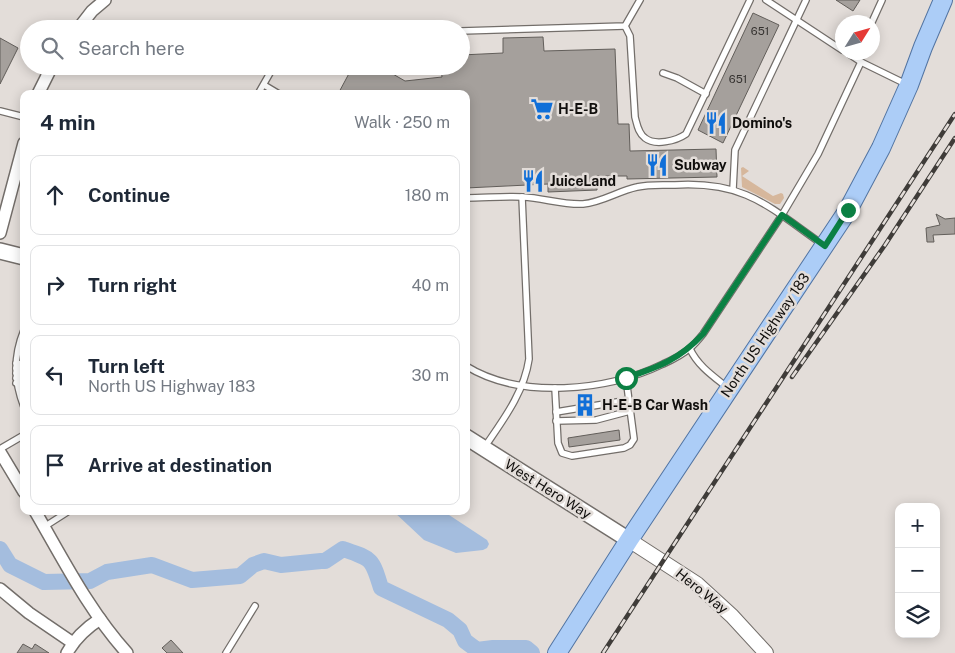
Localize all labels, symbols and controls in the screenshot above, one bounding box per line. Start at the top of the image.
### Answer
north arrow [835,15,880,60]
search box [20,20,470,75]
house number: 651 [751,25,769,37]
icon: search [38,34,66,62]
text: Search here [78,37,185,59]
house number: 651 [729,73,747,85]
supermarket icon: H-E-B [529,96,555,122]
place label: H-E-B [558,101,598,117]
text: 4 min [40,110,95,135]
restaurant icon: Domino's [703,110,729,136]
text: Walk · 250 m [354,113,450,132]
place label: Domino's [732,115,792,131]
restaurant icon: Subway [644,152,670,178]
place label: Subway [674,157,727,173]
restaurant icon: JuiceLand [520,168,546,194]
place label: JuiceLand [550,173,616,189]
icon: ahead [41,181,69,209]
text: Continue [88,184,170,206]
text: 180 m [405,186,449,205]
route end [837,199,860,222]
street label: North US Highway 183 [717,270,813,400]
icon: right [41,271,69,299]
text: Turn right [88,274,177,296]
text: 40 m [411,276,449,295]
text: Turn left [88,355,165,377]
icon: left [41,361,69,389]
text: 30 m [412,366,449,385]
route start [615,367,638,390]
text: North US Highway 183 [88,377,255,396]
building icon: H-E-B Car Wash [572,392,598,418]
place label: H-E-B Car Wash [602,397,708,413]
icon: arrive [41,451,69,479]
text: Arrive at destination [88,454,272,476]
street label: West Hero Way [502,456,595,522]
map controls [895,503,940,638]
button: + [895,503,940,548]
button: − [895,548,940,593]
street label: Hero Way [673,565,732,617]
button: layers [895,593,940,638]

